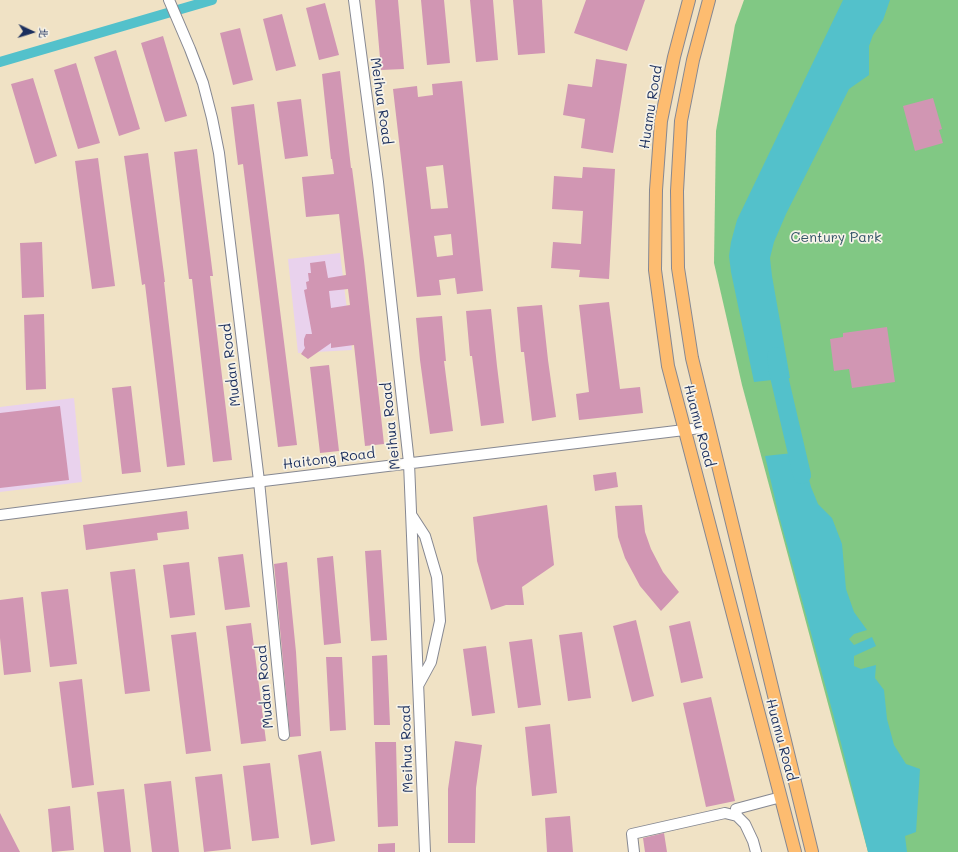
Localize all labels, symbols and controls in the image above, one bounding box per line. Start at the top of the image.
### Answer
north arrow [12,12,52,52]
text: 北 [37,27,52,39]
street label: Meihua Road [367,56,395,146]
street label: Huamu Road [636,64,666,150]
park label: Century Park [791,230,881,246]
street label: Mudan Road [218,323,244,407]
street label: Meihua Road [378,381,404,471]
street label: Huamu Road [680,383,718,469]
street label: Haitong Road [282,445,376,473]
street label: Mudan Road [253,645,277,729]
street label: Huamu Road [762,697,800,783]
street label: Meihua Road [397,705,417,793]

